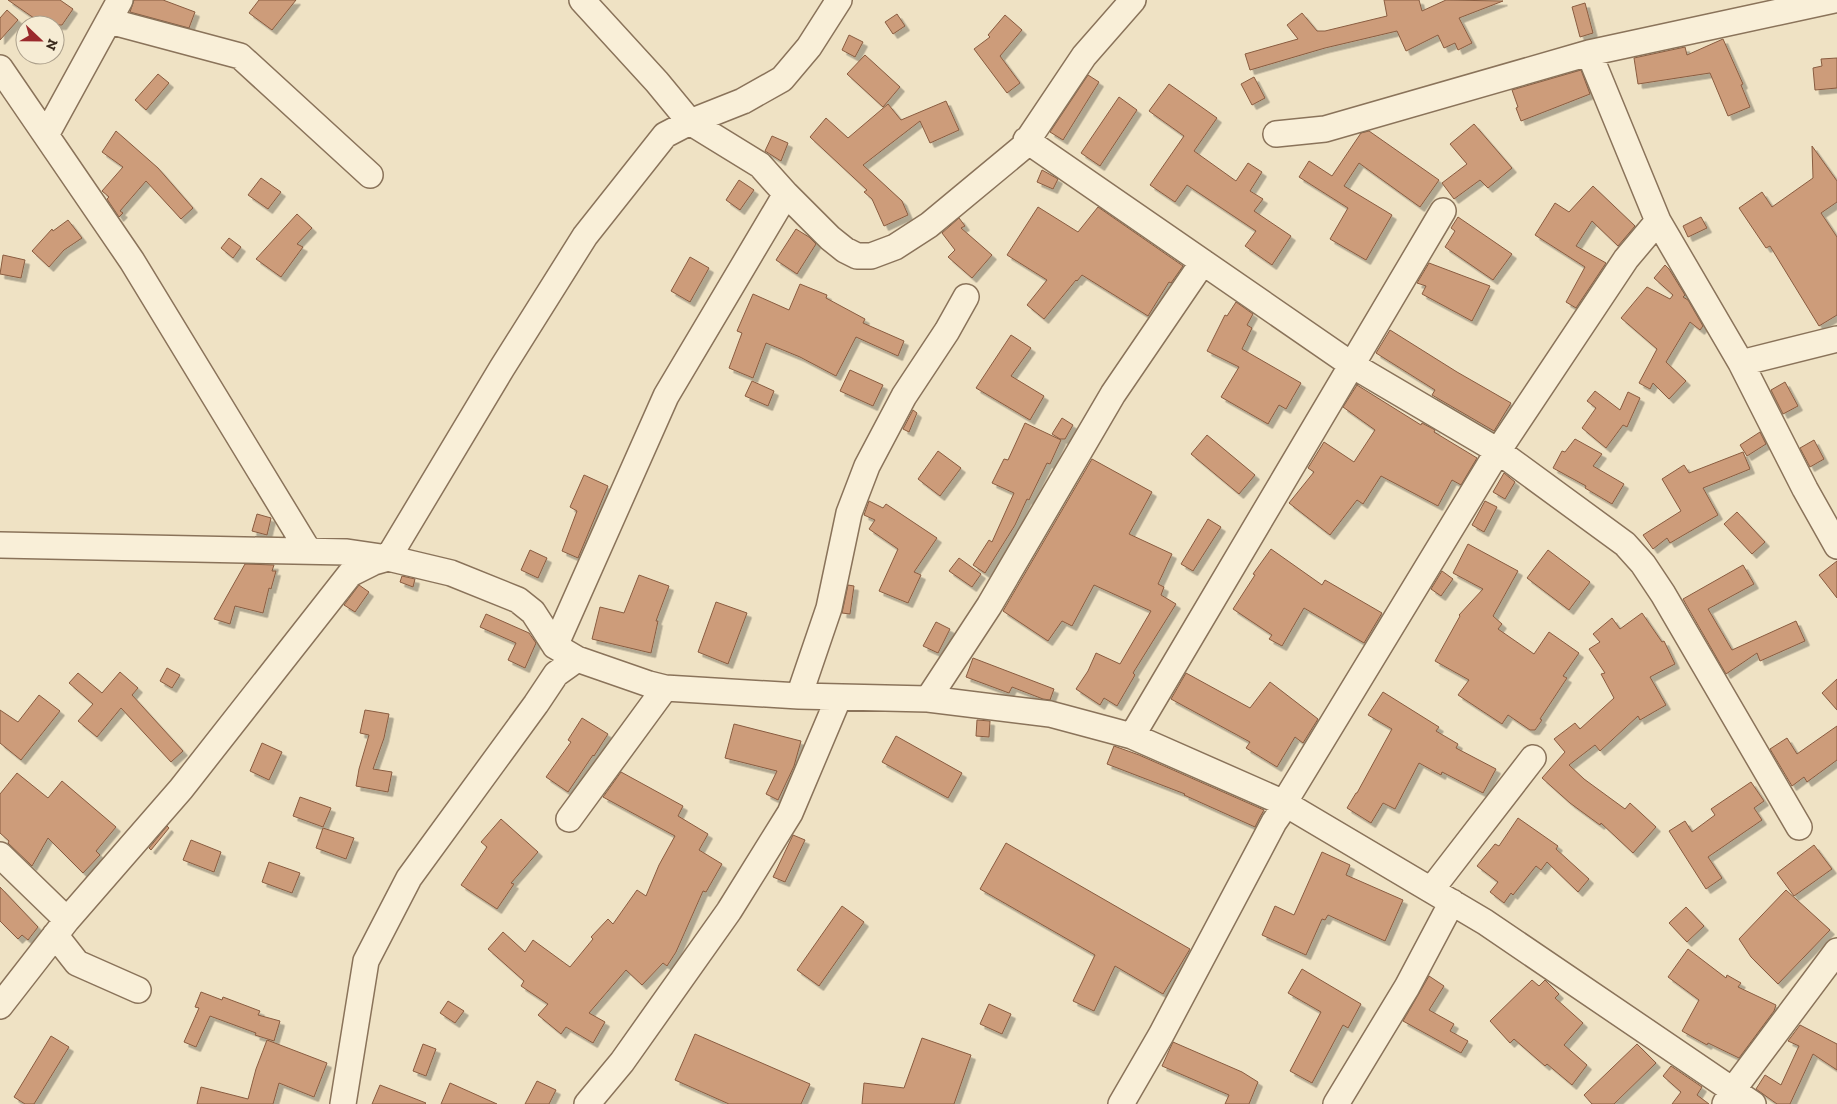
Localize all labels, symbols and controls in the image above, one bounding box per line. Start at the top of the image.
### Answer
north arrow [15,15,65,65]
text: N [42,37,61,53]

